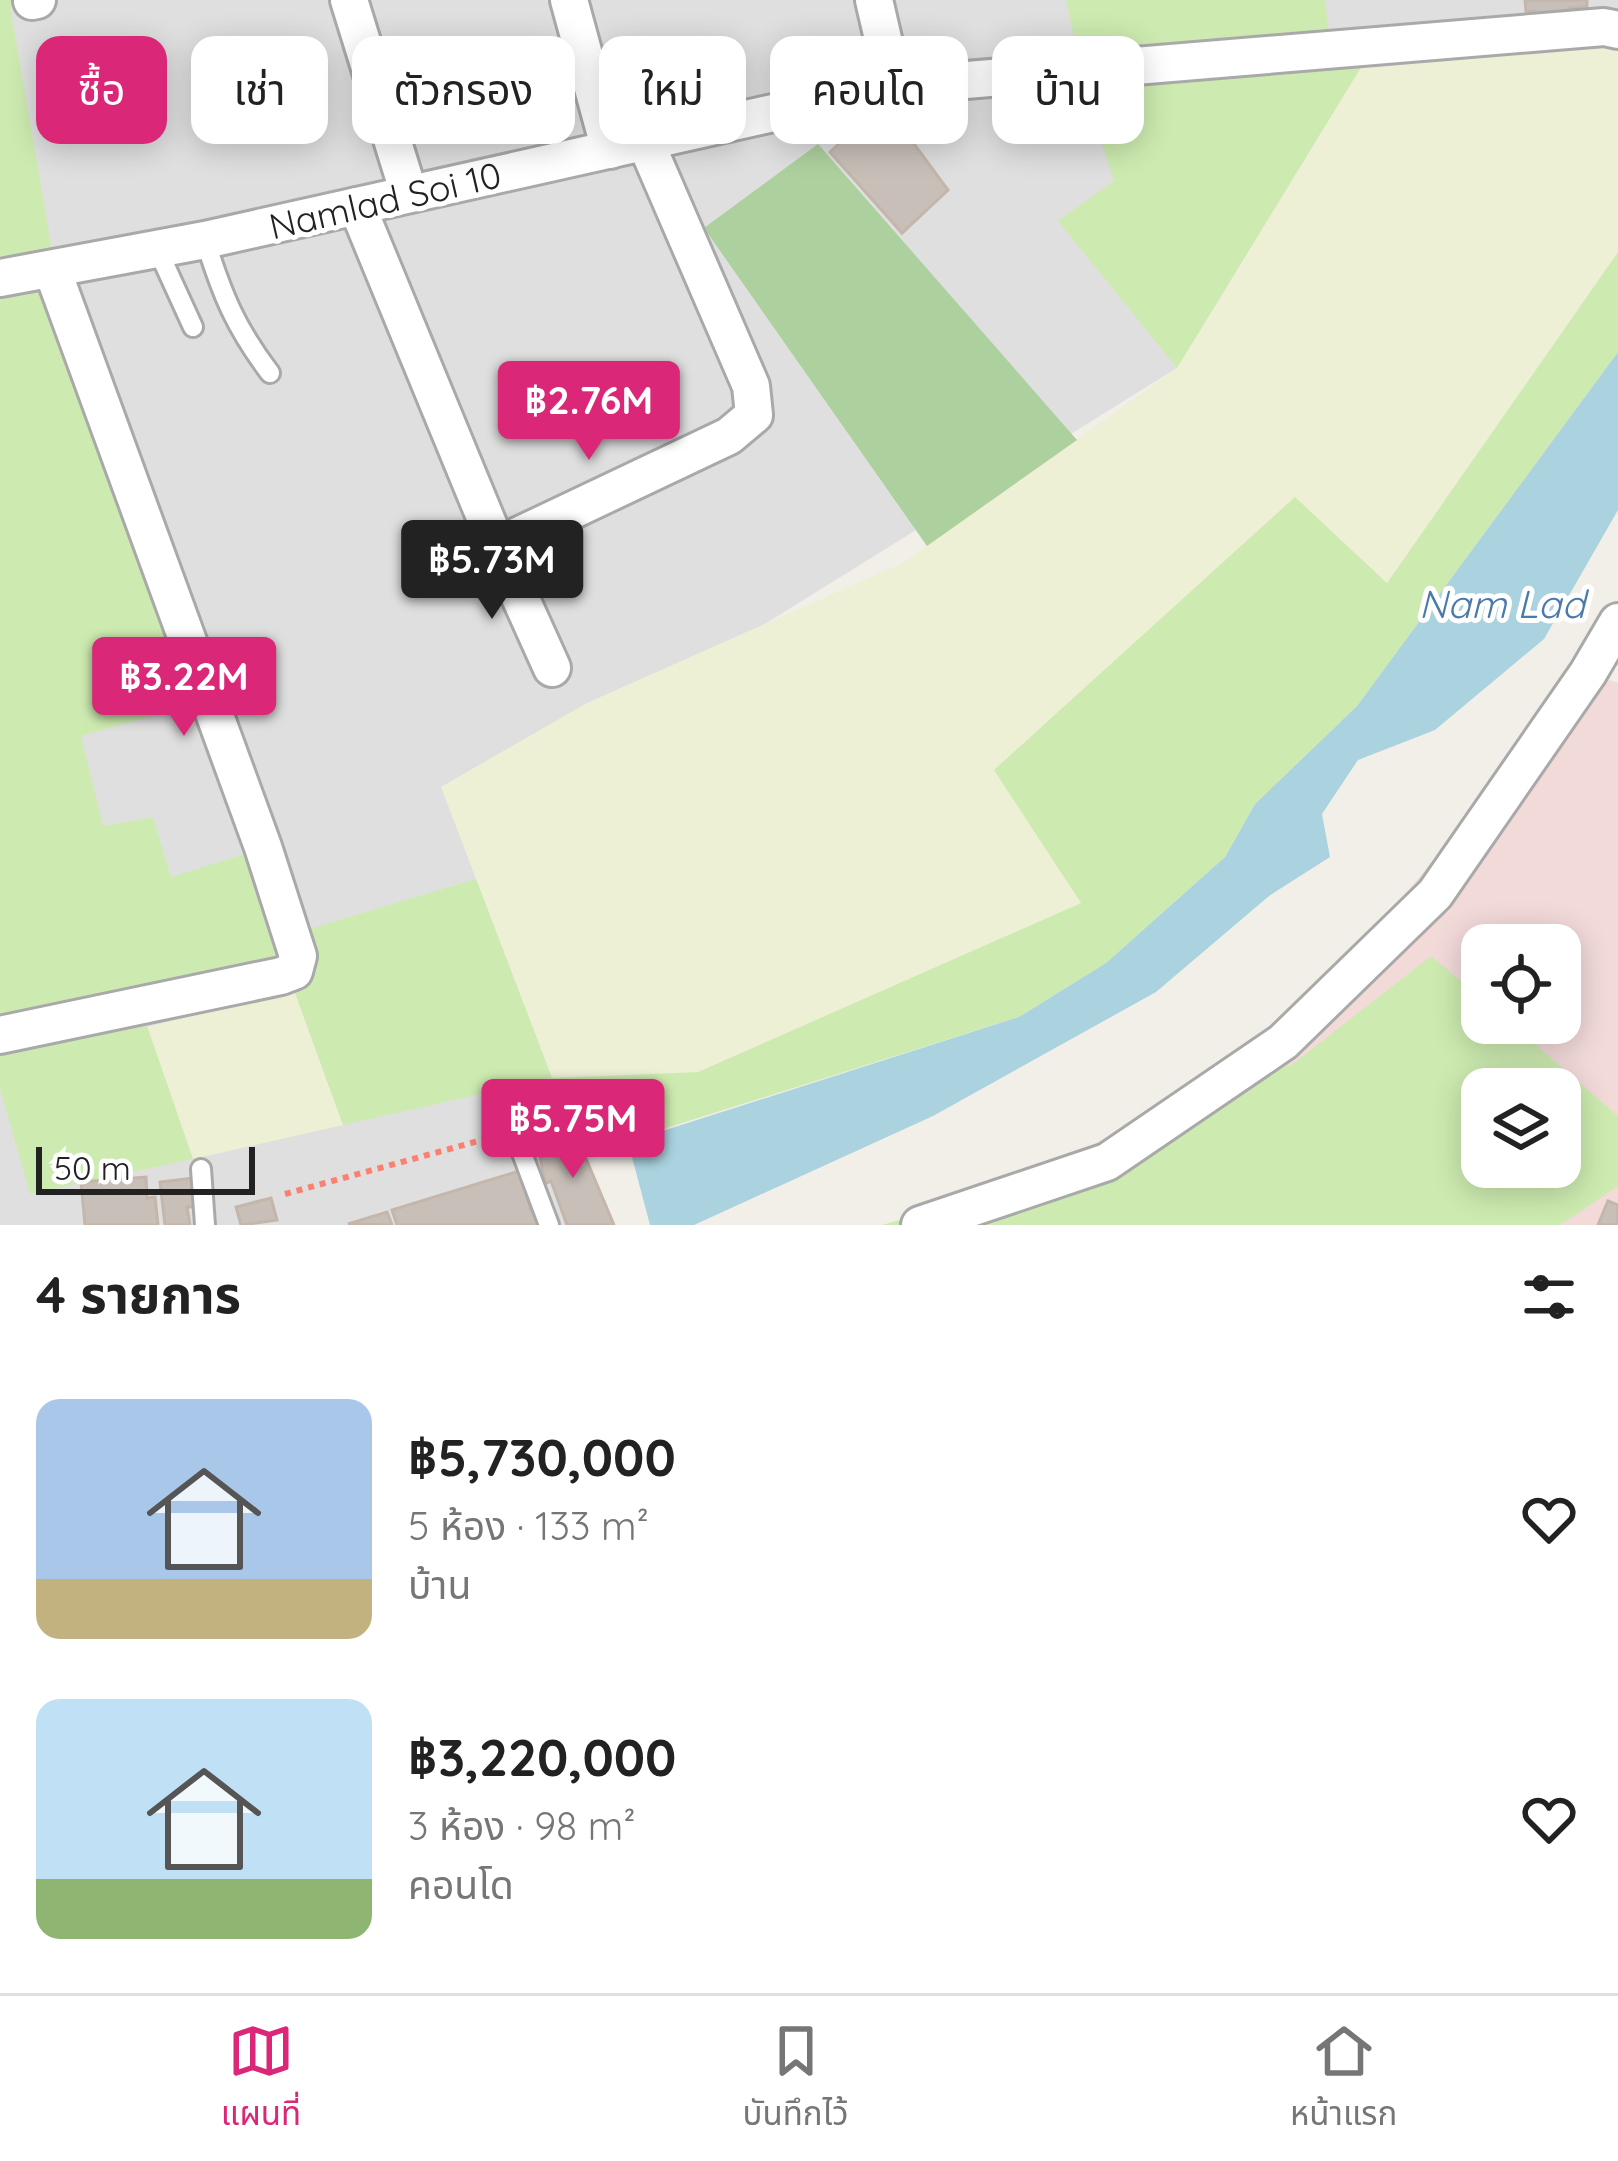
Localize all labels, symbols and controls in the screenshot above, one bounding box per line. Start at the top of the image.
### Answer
chip: ซื้อ [36,36,167,144]
chip: เช่า [191,36,328,144]
chip: ตัวกรอง [352,36,575,144]
chip: ใหม่ [599,36,746,144]
chip: คอนโด [770,36,968,144]
chip: บ้าน [992,36,1144,144]
street label: Namlad Soi 10 [265,151,505,249]
pin: ฿2.76M [491,361,687,463]
text: ฿2.76M [525,375,653,424]
pin: ฿5.73M [394,520,590,622]
text: ฿5.73M [428,534,556,583]
water label: Nam Lad [1419,579,1589,628]
pin: ฿3.22M [86,637,282,739]
text: ฿3.22M [119,651,249,700]
map controls [1461,924,1581,1188]
button: locate [1461,924,1581,1044]
button: layers [1461,1068,1581,1188]
pin: ฿5.75M [475,1079,671,1181]
text: ฿5.75M [508,1093,638,1142]
scale bar [36,1141,255,1194]
text: 50 m [54,1147,131,1188]
text: 4 รายการ [36,1262,241,1326]
icon: filters [1516,1264,1582,1330]
text: ฿5,730,000 [408,1425,676,1489]
icon: home [132,1447,276,1591]
icon: heart [1516,1486,1582,1552]
text: 5 ห้อง · 133 m² [408,1501,649,1550]
text: บ้าน [408,1560,471,1609]
text: ฿3,220,000 [408,1725,676,1789]
icon: home [132,1747,276,1891]
icon: heart [1516,1786,1582,1852]
text: 3 ห้อง · 98 m² [408,1801,636,1850]
text: คอนโด [408,1860,514,1909]
tab: แผนที่ [221,2018,301,2140]
tab: บันทึกไว้ [743,2018,849,2140]
tab: หน้าแรก [1290,2018,1397,2140]

